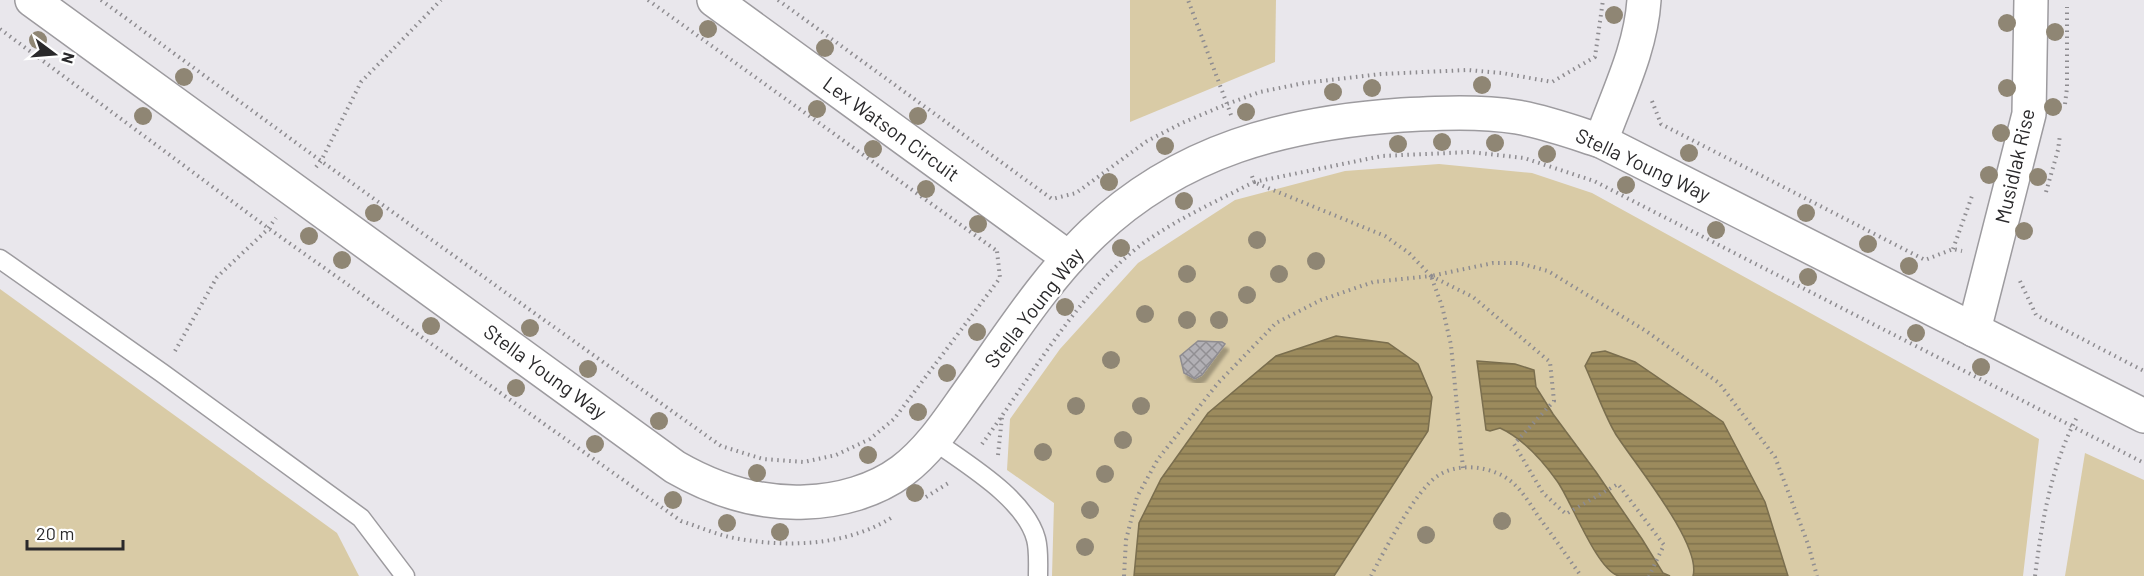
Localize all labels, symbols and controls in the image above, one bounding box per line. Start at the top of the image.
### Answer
north arrow [24,24,84,84]
text: N [58,51,79,66]
street label: Lex Watson Circuit [819,71,964,186]
street label: Musidlak Rise [1989,106,2039,226]
street label: Stella Young Way [1572,122,1715,206]
street label: Stella Young Way [979,243,1088,372]
street label: Stella Young Way [480,319,612,424]
scale bar [27,513,123,551]
text: 20 m [36,522,74,544]

